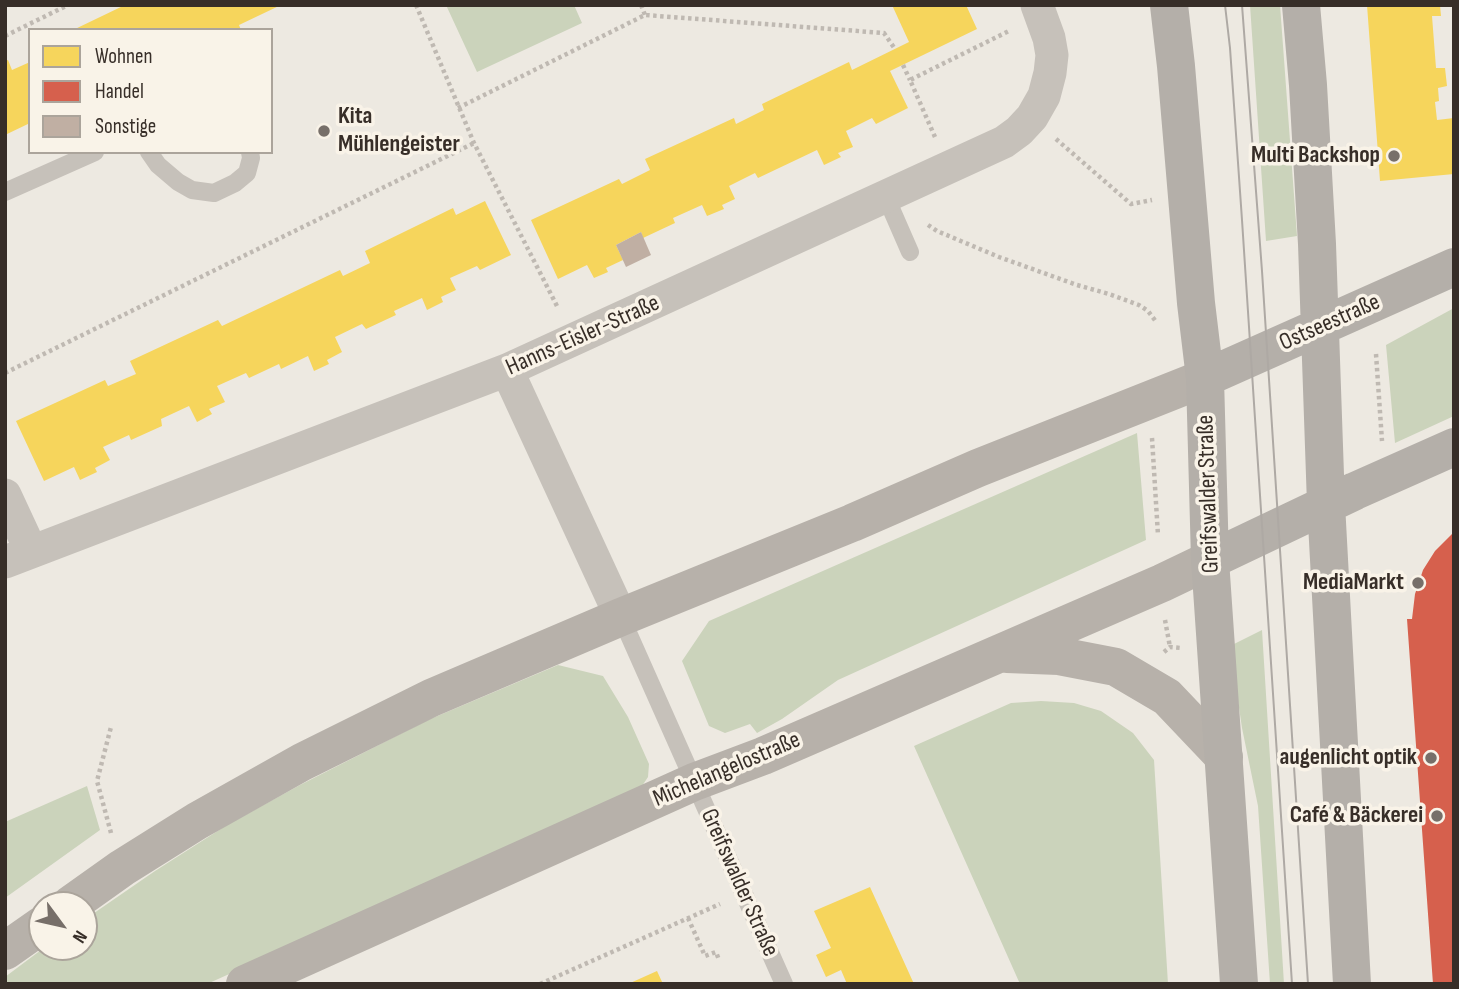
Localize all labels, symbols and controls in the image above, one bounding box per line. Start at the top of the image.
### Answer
legend [28,28,273,154]
text: Wohnen [95,44,152,69]
text: Handel [95,79,144,104]
place label: Kita Mühlengeister [338,103,460,159]
text: Sonstige [95,114,156,139]
marker: Kita Mühlengeister [316,123,332,139]
place label: Multi Backshop [1251,142,1380,170]
marker: Multi Backshop [1386,148,1402,164]
street label: Ostseestraße [1275,288,1385,358]
street label: Hanns-Eisler-Straße [502,289,664,383]
street label: Greifswalder Straße [1192,414,1226,574]
place label: MediaMarkt [1303,569,1404,597]
marker: MediaMarkt [1410,575,1426,591]
street label: Michelangelostraße [649,726,805,814]
place label: augenlicht optik [1279,744,1417,772]
marker: augenlicht optik [1423,750,1439,766]
place label: Café & Bäckerei [1290,802,1423,830]
street label: Greifswalder Straße [694,805,784,961]
marker: Café & Bäckerei [1429,808,1445,824]
north arrow [28,891,98,961]
text: N [67,926,92,947]

